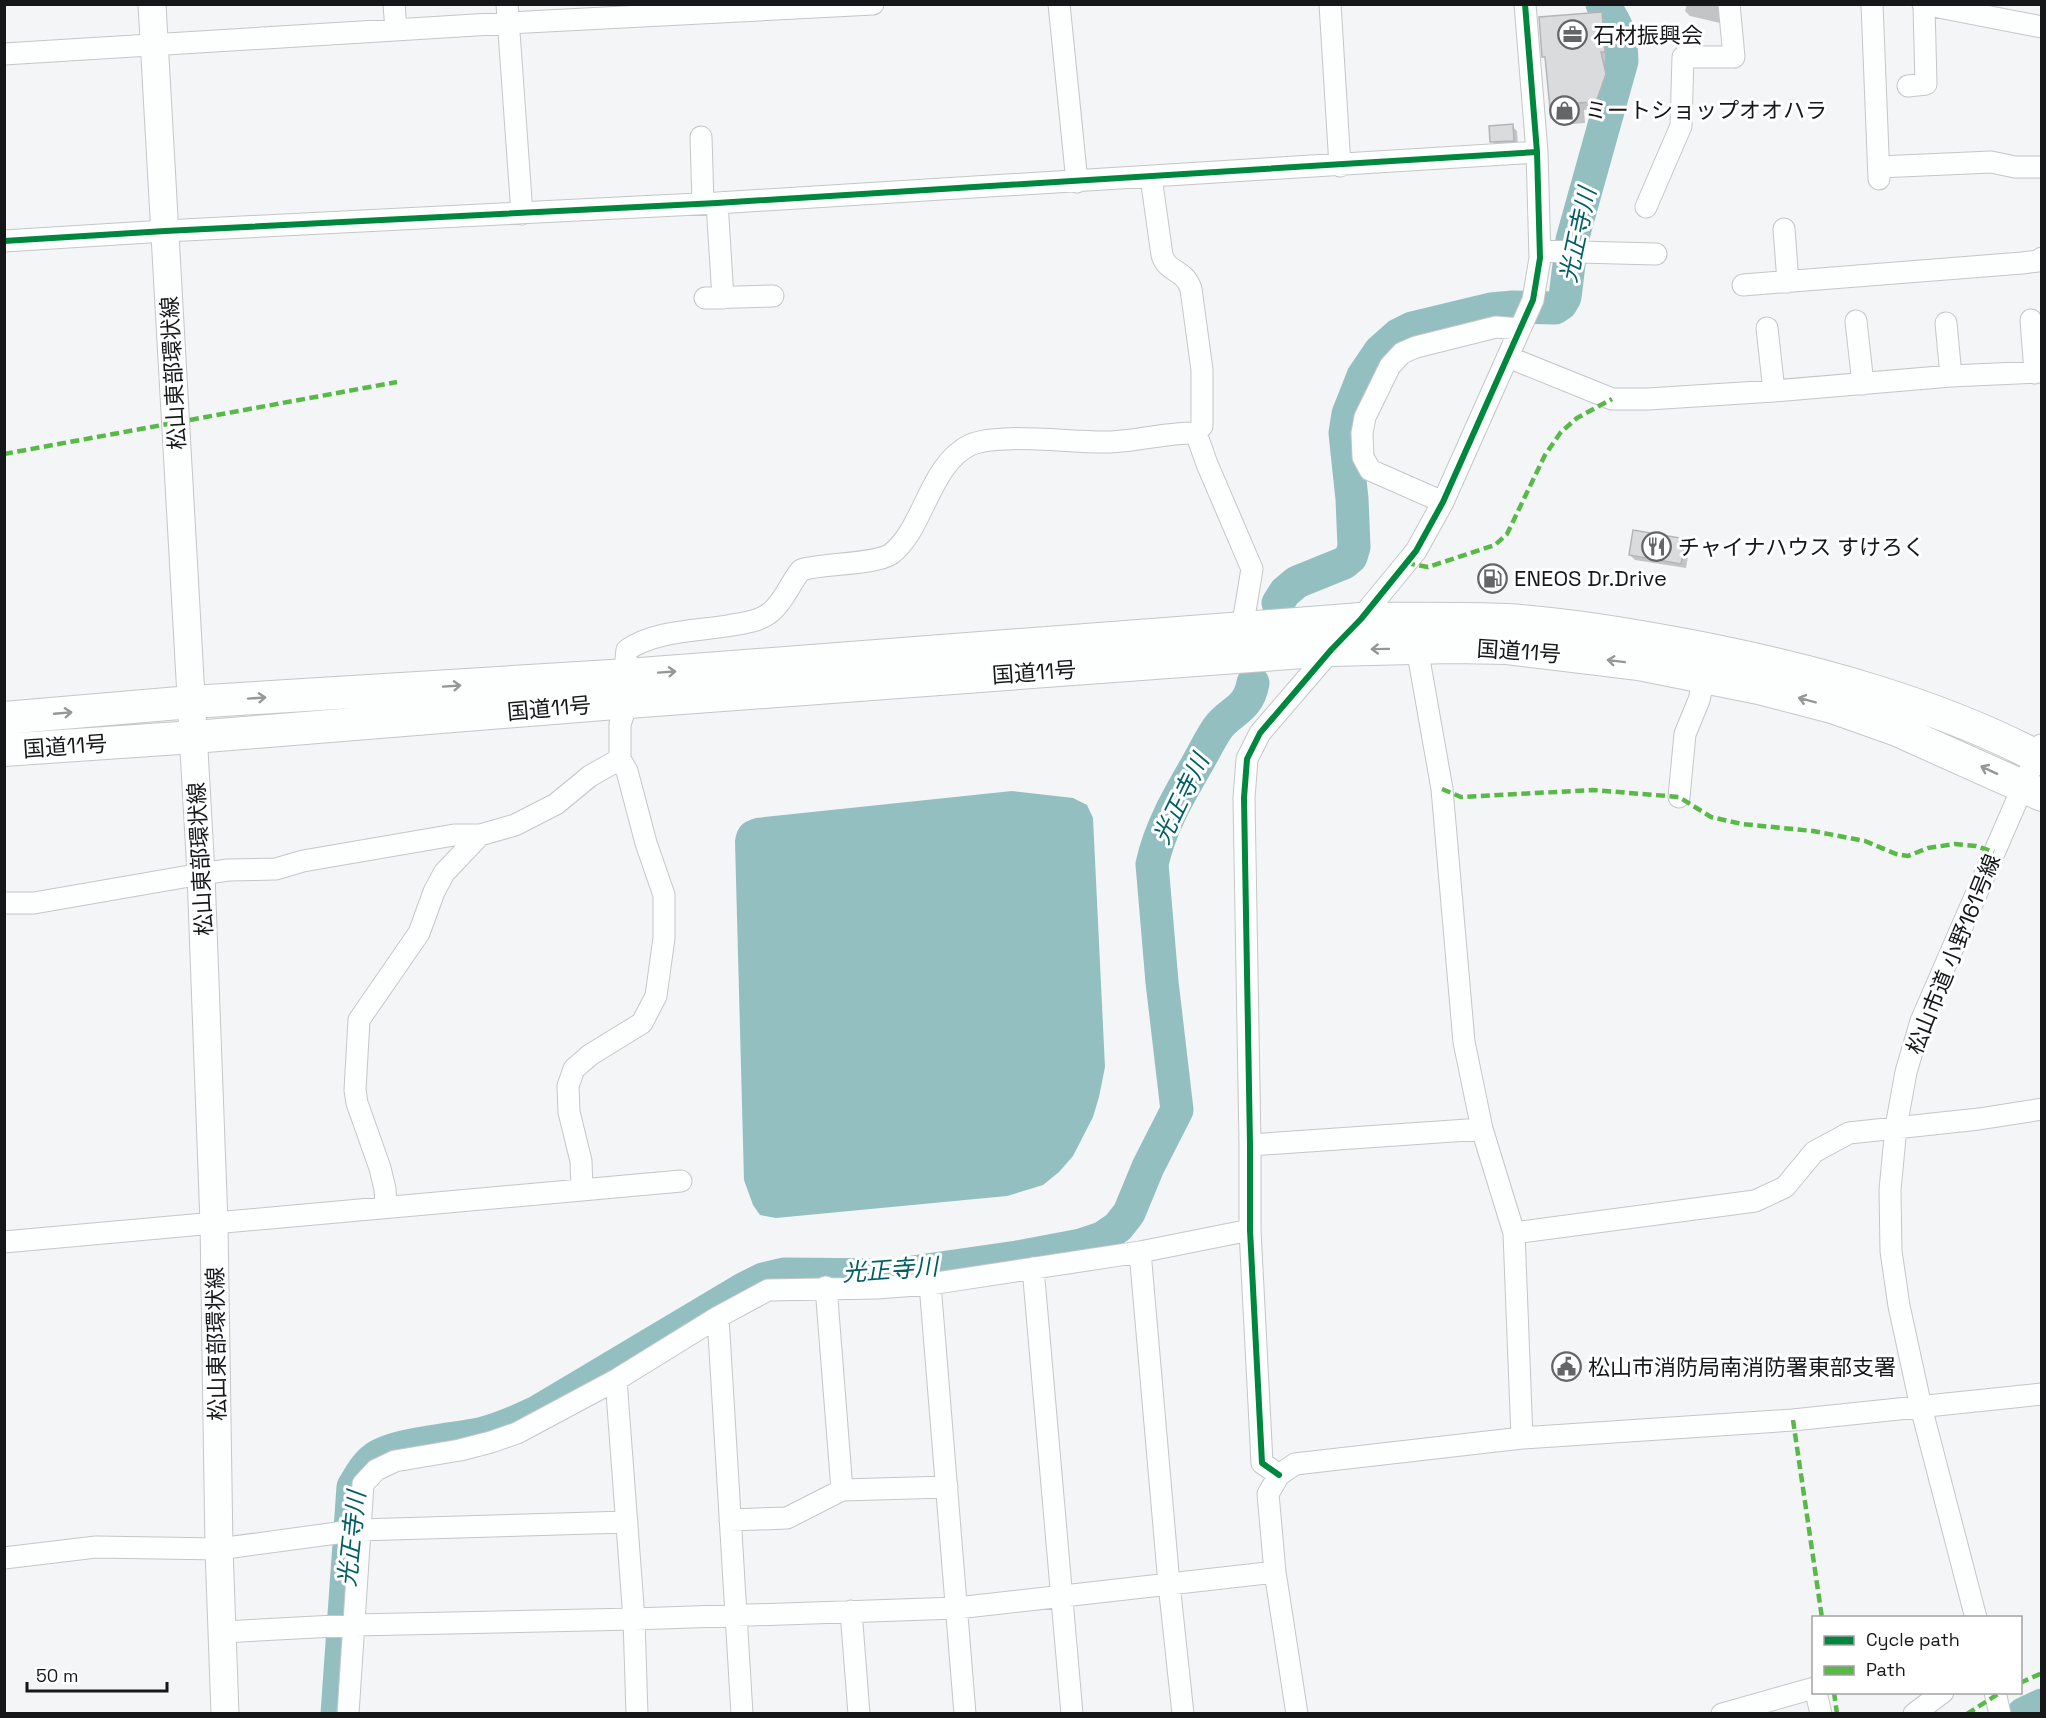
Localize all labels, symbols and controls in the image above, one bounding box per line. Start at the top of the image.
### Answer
office icon: 石材振興会 [1556,19,1588,51]
place label: 石材振興会 [1593,21,1703,49]
shop icon: ミートショップオオハラ [1548,94,1580,126]
place label: ミートショップオオハラ [1585,96,1827,124]
water label: 光正寺川 [1552,182,1603,285]
street label: 松山東部環状線 [155,295,191,451]
restaurant icon: チャイナハウス すけろく [1641,531,1673,563]
place label: チャイナハウス すけろく [1678,533,1925,561]
fuel station icon: ENEOS Dr.Drive [1477,562,1509,594]
place label: ENEOS Dr.Drive [1514,564,1667,592]
street label: 国道11号 [1476,634,1562,668]
one-way arrow [1370,643,1390,655]
street label: 国道11号 [991,655,1077,689]
one-way arrow [1607,655,1626,666]
one-way arrow [657,666,677,677]
one-way arrow [441,680,461,691]
street label: 国道11号 [506,690,592,726]
one-way arrow [247,692,267,703]
one-way arrow [1798,694,1817,706]
one-way arrow [52,707,72,718]
street label: 国道11号 [22,729,108,763]
water label: 光正寺川 [1146,746,1217,849]
one-way arrow [1980,764,1998,775]
street label: 松山東部環状線 [182,781,218,937]
street label: 松山市道 小野161号線 [1900,850,2006,1058]
water label: 光正寺川 [841,1250,942,1288]
street label: 松山東部環状線 [201,1267,231,1421]
public building icon: 松山市消防局南消防署東部支署 [1551,1351,1583,1383]
place label: 松山市消防局南消防署東部支署 [1588,1353,1896,1381]
water label: 光正寺川 [331,1487,372,1588]
legend [1812,1616,2022,1694]
text: Cycle path [1866,1628,1960,1651]
scale bar [27,1655,166,1693]
text: Path [1866,1658,1906,1681]
text: 50 m [36,1664,78,1687]

